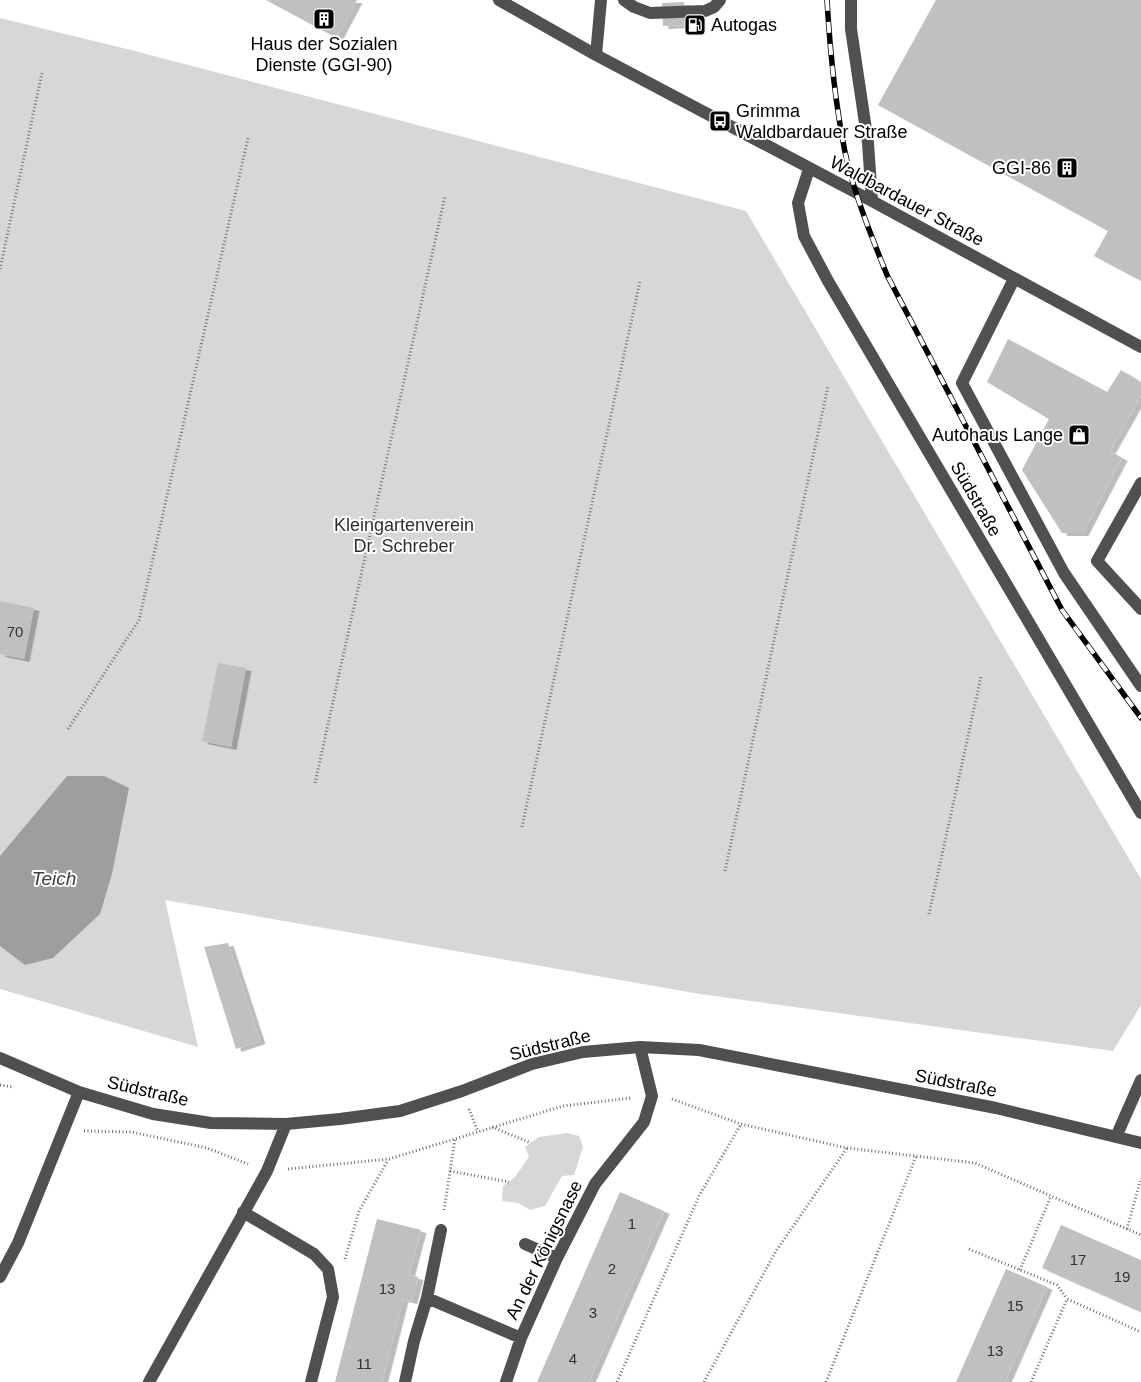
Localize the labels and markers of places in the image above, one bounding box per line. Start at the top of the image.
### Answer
building icon: Haus der Sozialen Dienste (GGI-90) [312,7,336,31]
fuel station icon: Autogas [683,13,707,37]
place label: Autogas [711,15,777,35]
place label: Haus der Sozialen Dienste (GGI-90) [250,34,398,75]
place label: Grimma Waldbardauer Straße [736,101,907,142]
bus stop icon: Grimma Waldbardauer Straße [708,109,732,133]
building icon: GGI-86 [1055,156,1079,180]
place label: GGI-86 [992,158,1051,178]
shop icon: Autohaus Lange [1067,423,1091,447]
place label: Autohaus Lange [932,425,1063,445]

